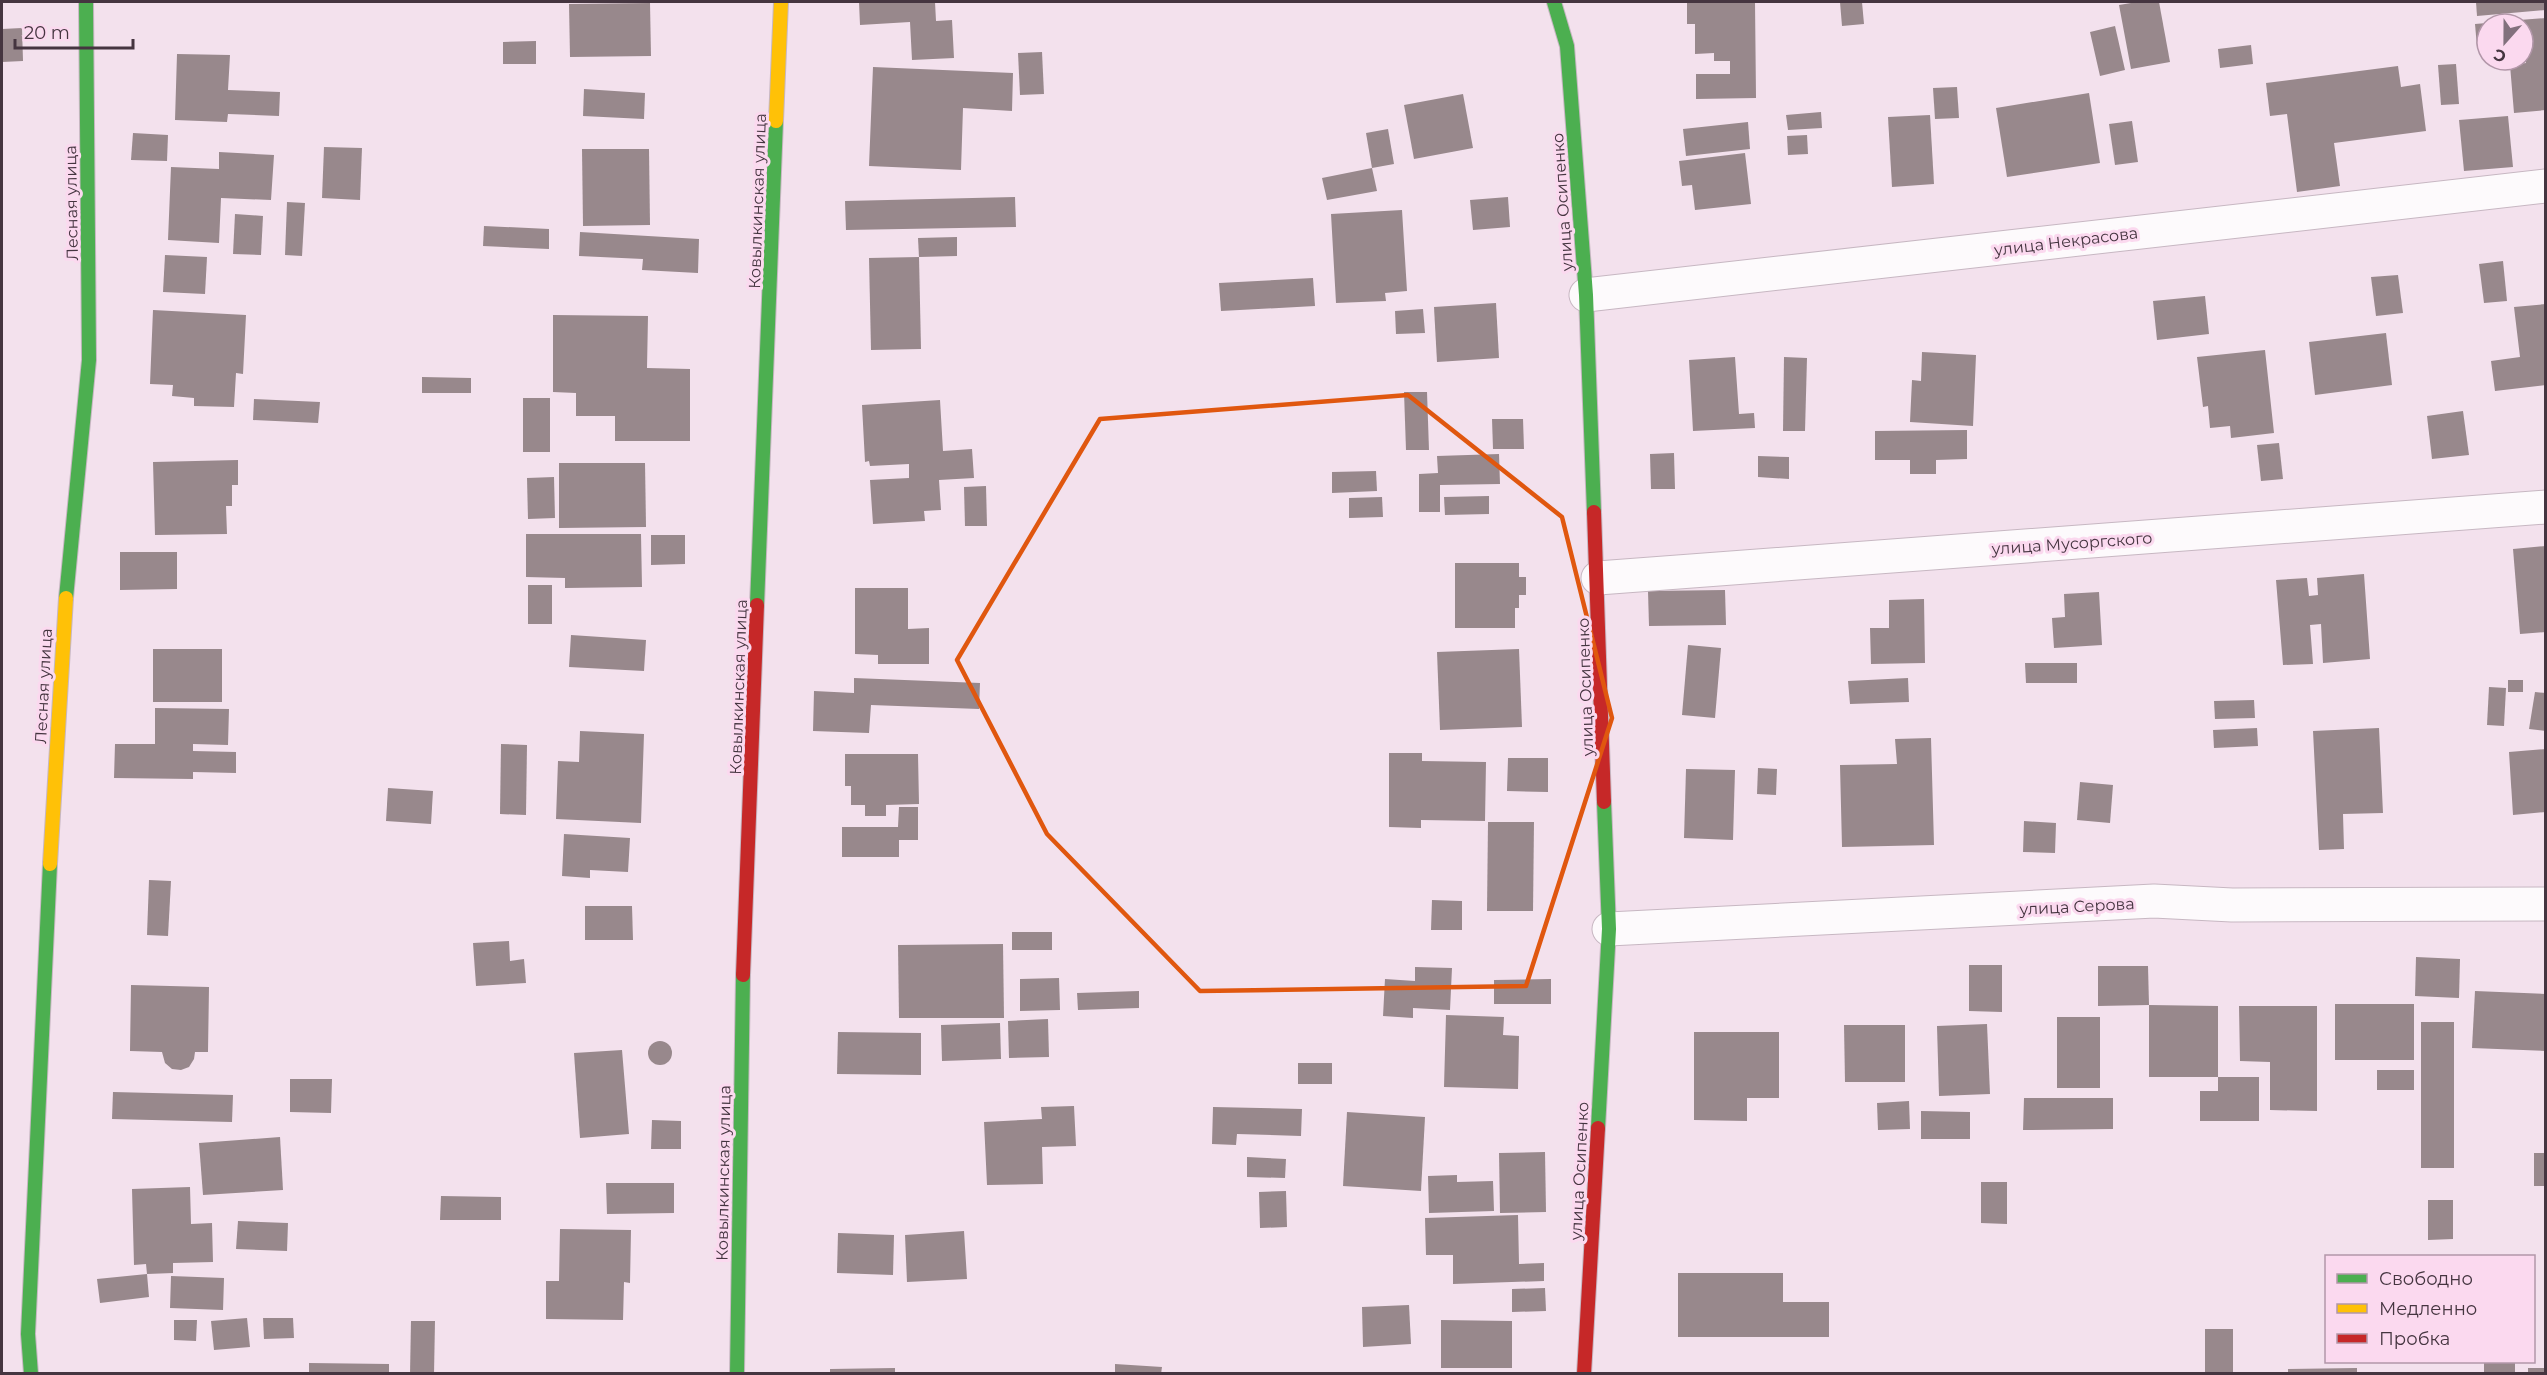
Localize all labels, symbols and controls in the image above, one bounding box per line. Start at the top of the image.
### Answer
scale bar [15,12,134,50]
north arrow [2475,12,2535,72]
text: 20 m [24,22,70,44]
text: С [2491,44,2509,66]
street label: Ковылкинская улица [745,113,770,289]
street label: улица Осипенко [1548,132,1577,273]
street label: Лесная улица [61,145,82,261]
street label: улица Некрасова [1992,223,2139,260]
street label: улица Мусоргского [1990,528,2153,559]
street label: Ковылкинская улица [726,599,751,775]
street label: улица Осипенко [1574,617,1597,757]
street label: Лесная улица [31,628,56,744]
street label: улица Серова [2018,894,2135,919]
street label: Ковылкинская улица [712,1085,735,1261]
street label: улица Осипенко [1566,1101,1593,1242]
legend [2325,1255,2535,1363]
text: Свободно [2379,1268,2473,1290]
text: Медленно [2379,1298,2477,1320]
text: Пробка [2379,1328,2450,1350]

